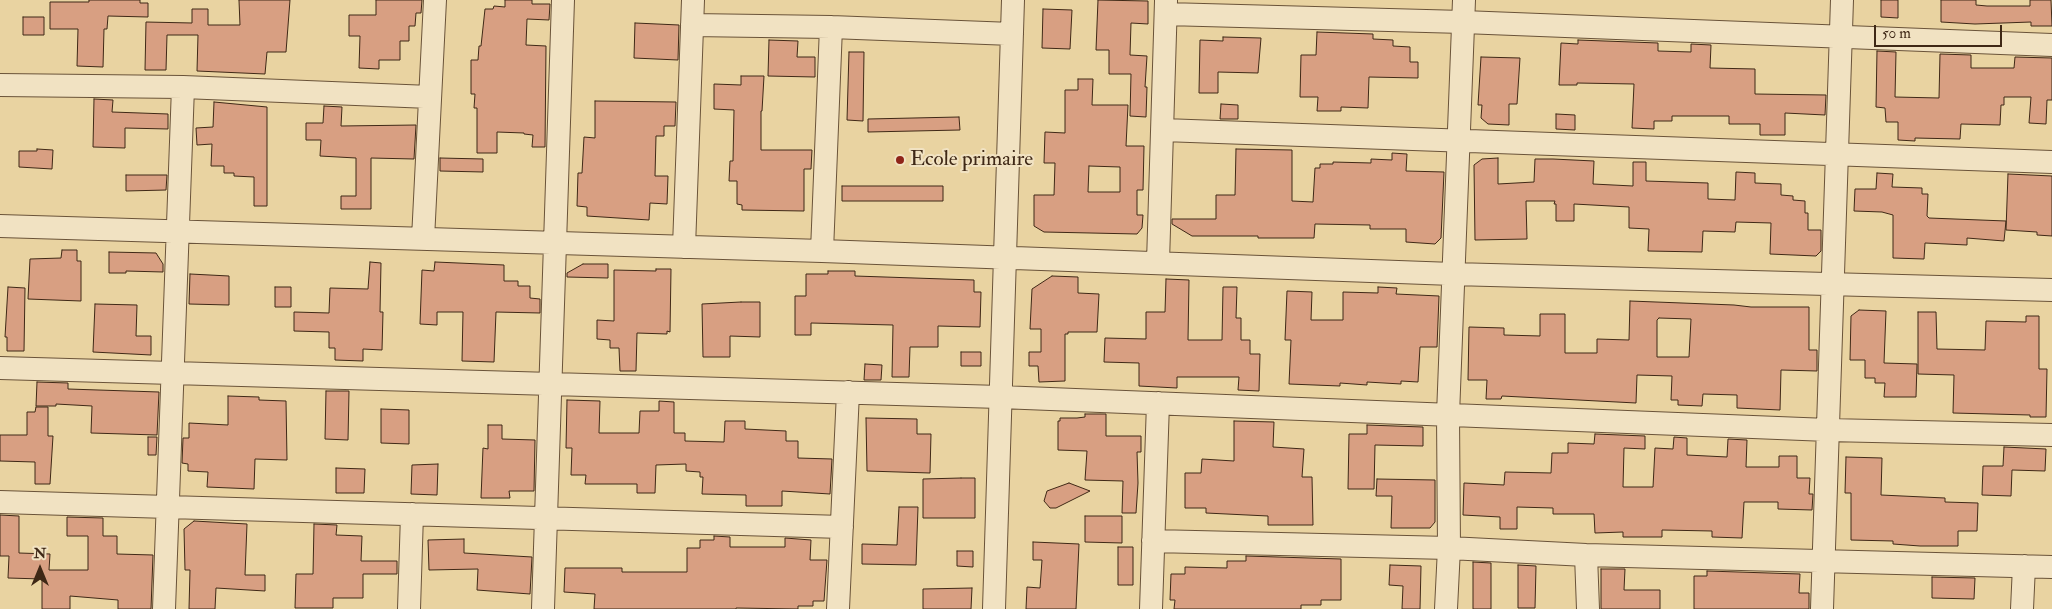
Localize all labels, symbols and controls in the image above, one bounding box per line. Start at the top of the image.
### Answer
scale bar [1877,15,2004,47]
text: 50 m [1882,24,1911,43]
place label: Ecole primaire [910,147,1033,173]
marker: Ecole primaire [894,154,906,166]
north arrow [15,544,65,594]
text: N [34,545,46,562]

